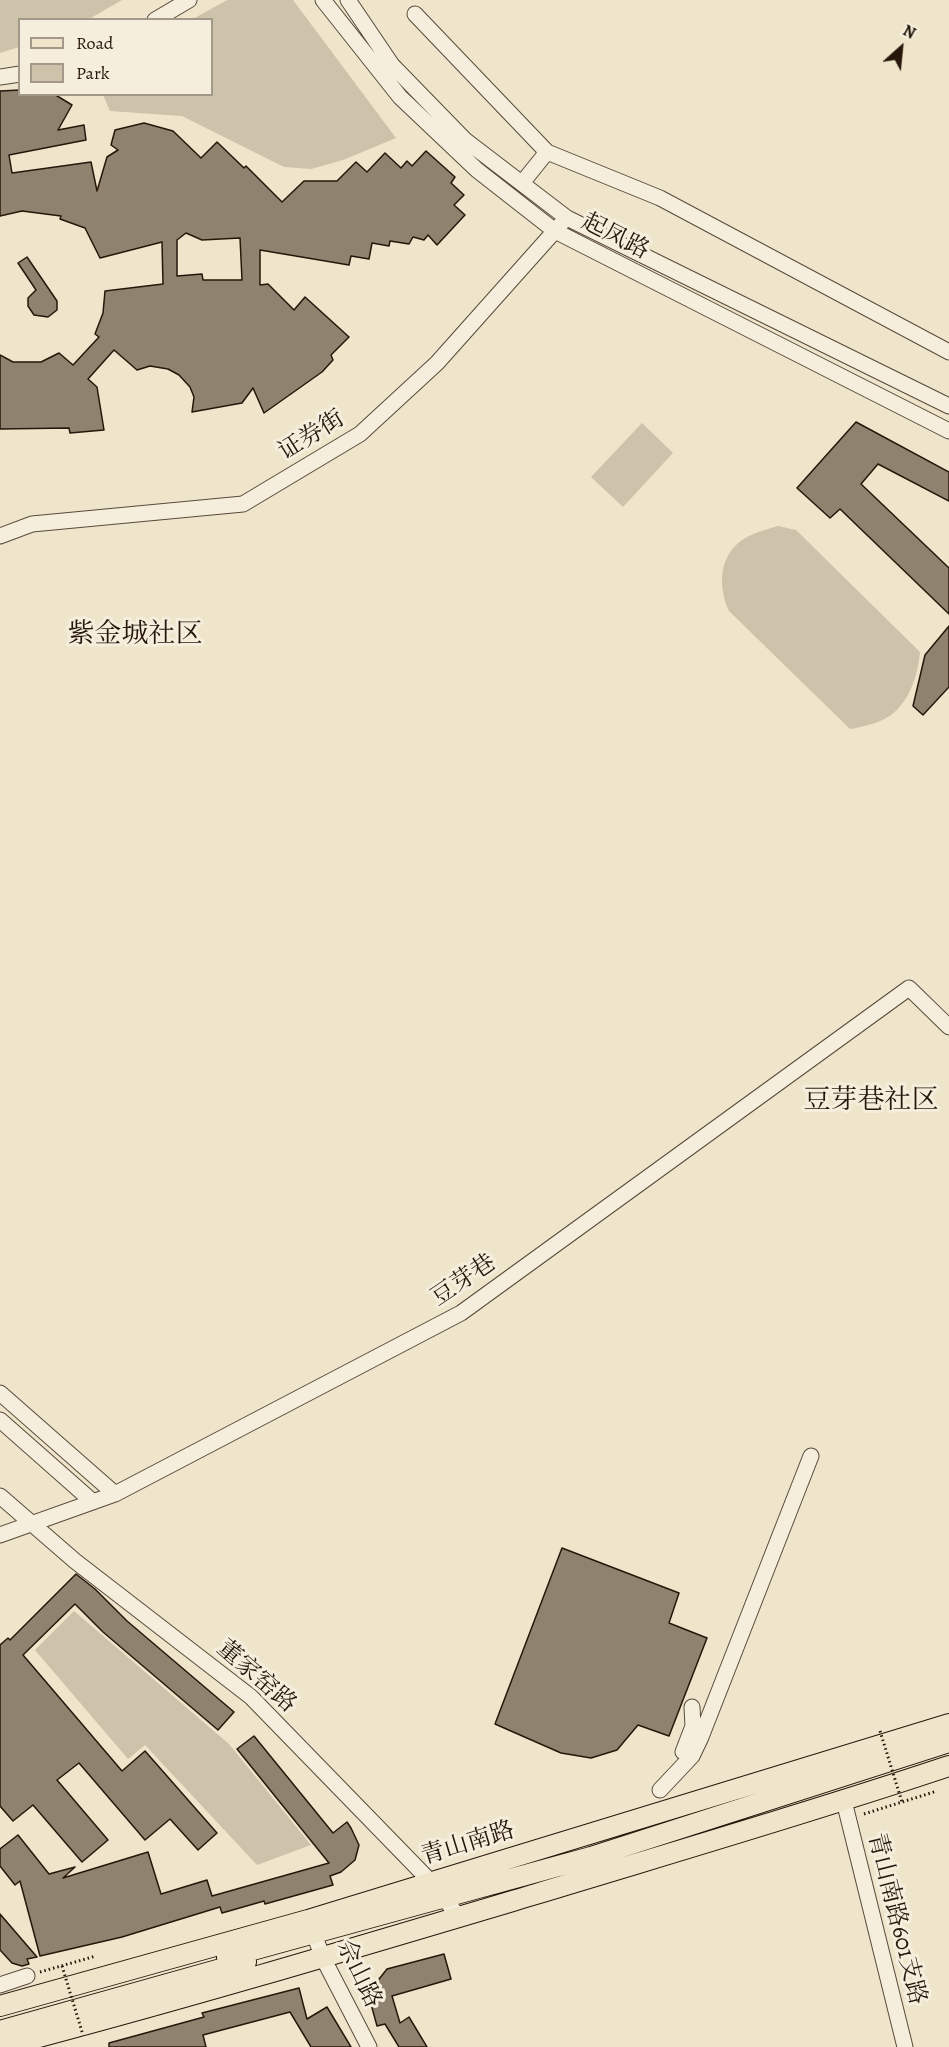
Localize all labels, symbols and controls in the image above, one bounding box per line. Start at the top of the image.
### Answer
legend [18,18,213,96]
north arrow [871,18,931,78]
text: N [899,20,919,44]
text: Road [76,31,113,55]
text: Park [76,61,110,85]
street label: 起凤路 [576,208,654,266]
street label: 证券街 [274,405,350,467]
district label: 紫金城社区 [68,619,202,651]
district label: 豆芽巷社区 [804,1085,938,1117]
street label: 豆芽巷 [426,1249,502,1313]
street label: 董家窑路 [210,1635,302,1719]
street label: 青山南路 [418,1816,518,1872]
street label: 青山南路601支路 [861,1830,931,2008]
street label: 佘山路 [329,1935,387,2013]

